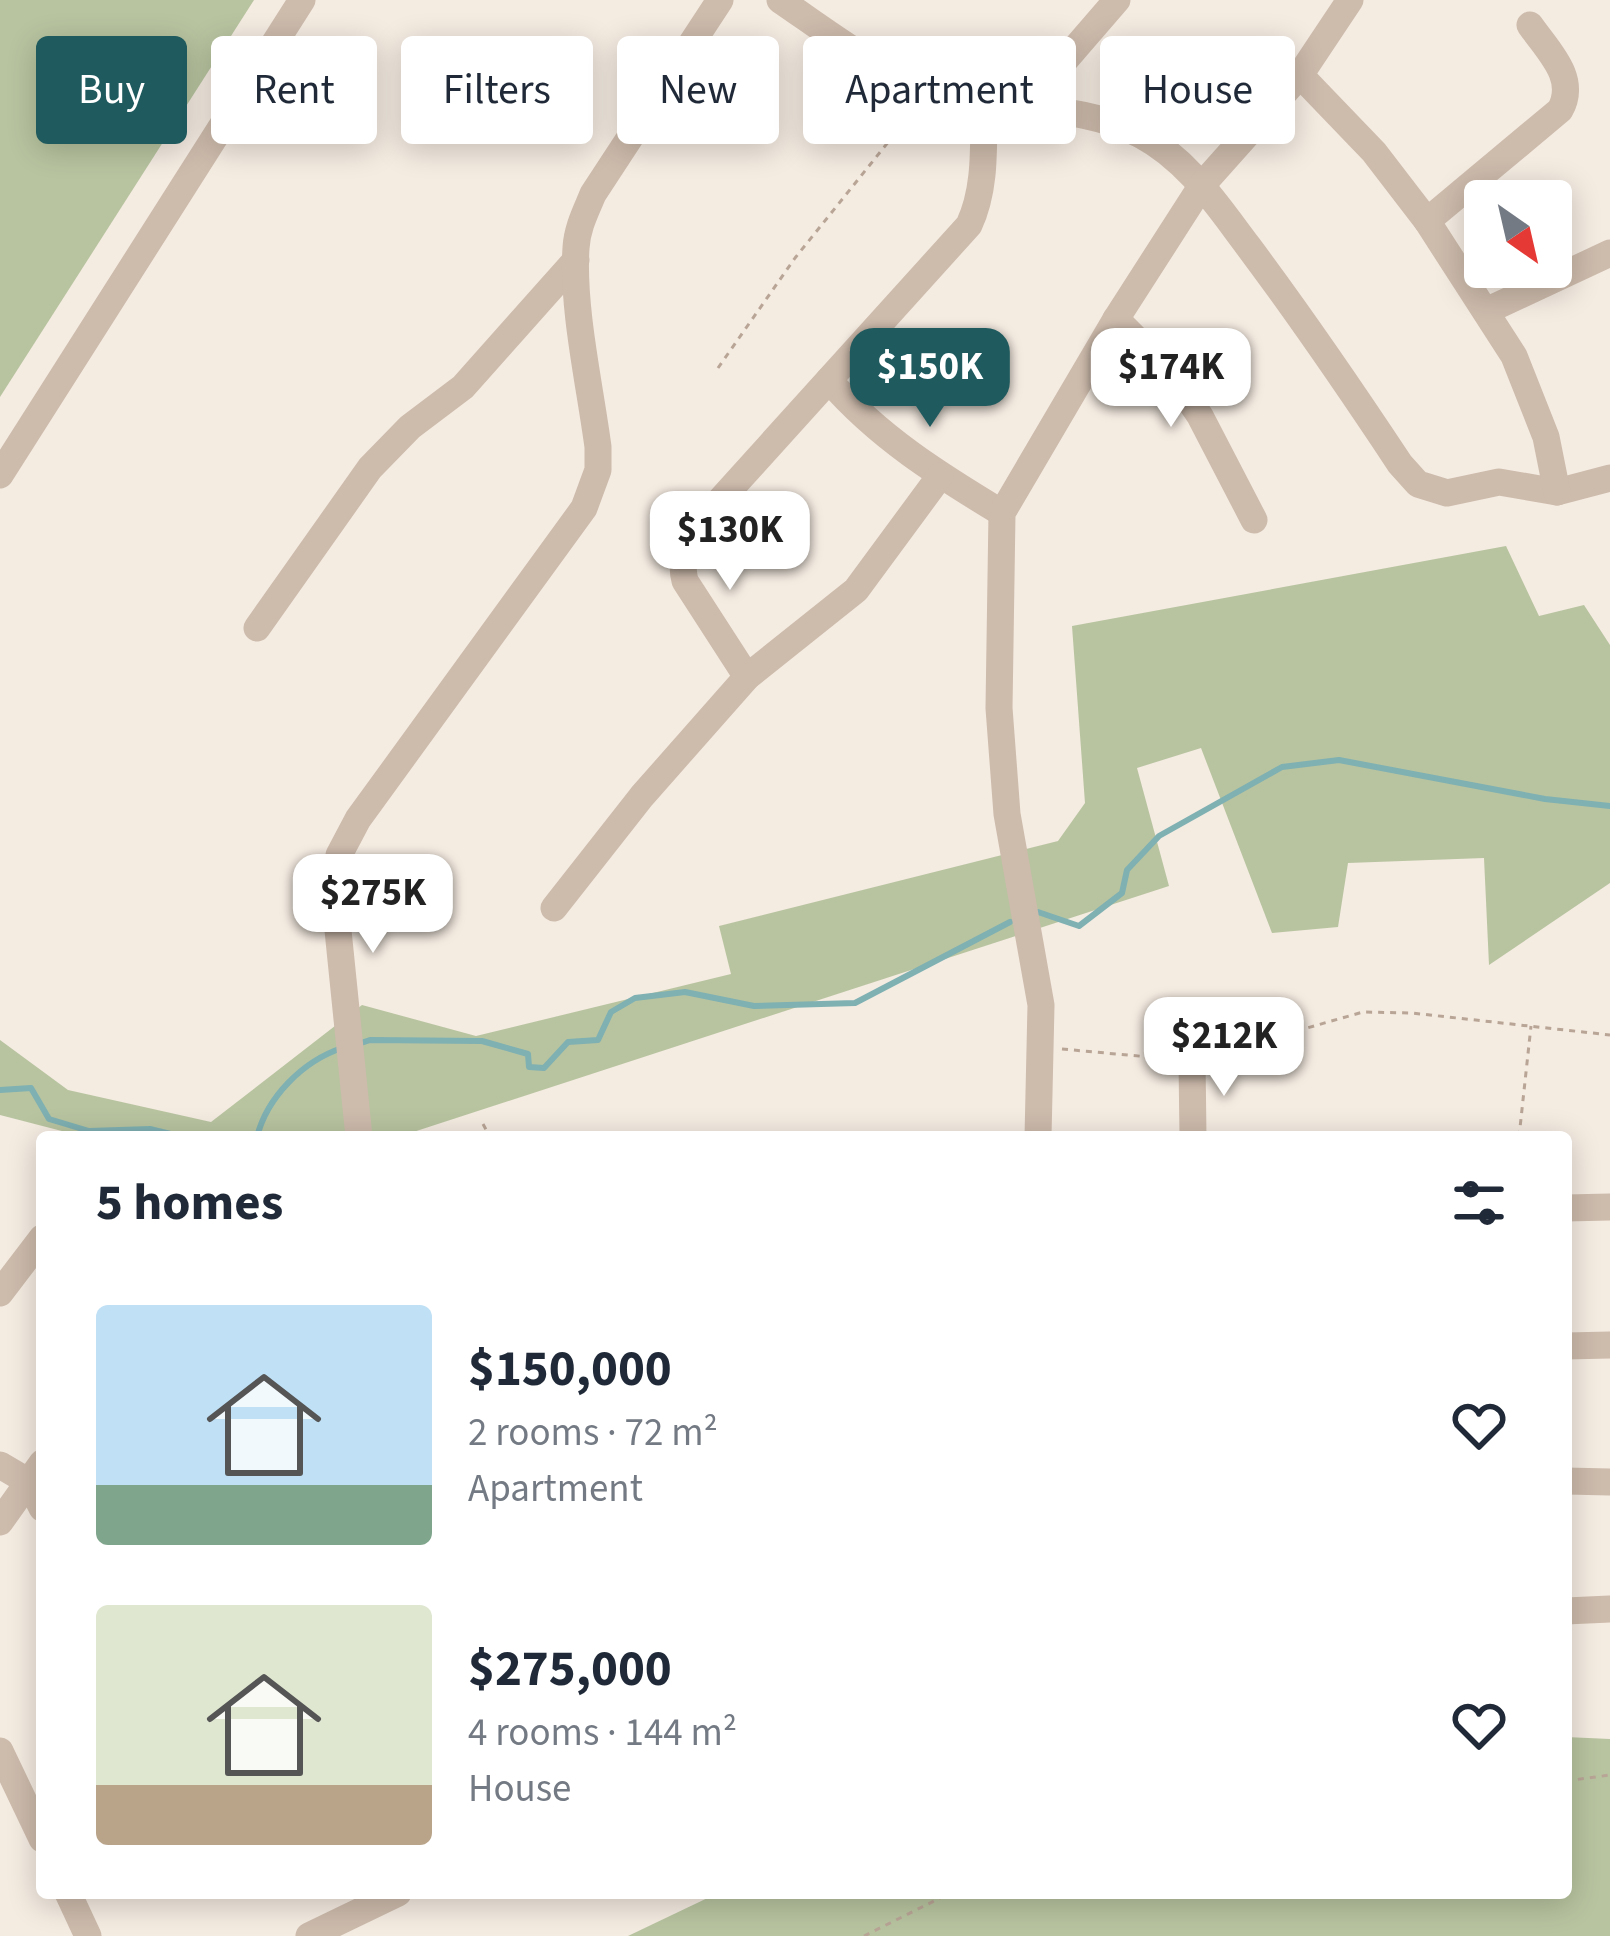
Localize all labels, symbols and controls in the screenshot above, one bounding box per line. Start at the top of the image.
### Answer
chip: Buy [36,36,187,144]
chip: Rent [211,36,377,144]
chip: Filters [401,36,593,144]
chip: New [617,36,779,144]
chip: Apartment [803,36,1076,144]
chip: House [1100,36,1295,144]
north arrow [1464,180,1572,288]
map controls [1464,180,1572,288]
pin: $150K [846,328,1014,430]
pin: $174K [1087,328,1255,430]
text: $150K [877,339,983,395]
text: $174K [1118,339,1224,395]
pin: $130K [646,491,814,593]
text: $130K [677,502,783,558]
pin: $275K [289,854,457,956]
text: $275K [320,865,426,921]
pin: $212K [1140,997,1308,1099]
text: $212K [1171,1008,1277,1064]
text: 5 homes [96,1167,283,1239]
icon: filters [1446,1170,1512,1236]
text: $150,000 [468,1333,672,1405]
icon: home [192,1353,336,1497]
icon: heart [1446,1392,1512,1458]
text: 2 rooms · 72 m² [468,1405,718,1461]
text: Apartment [468,1461,643,1517]
text: $275,000 [468,1633,672,1705]
icon: home [192,1653,336,1797]
icon: heart [1446,1692,1512,1758]
text: 4 rooms · 144 m² [468,1705,737,1761]
text: House [468,1761,571,1817]

